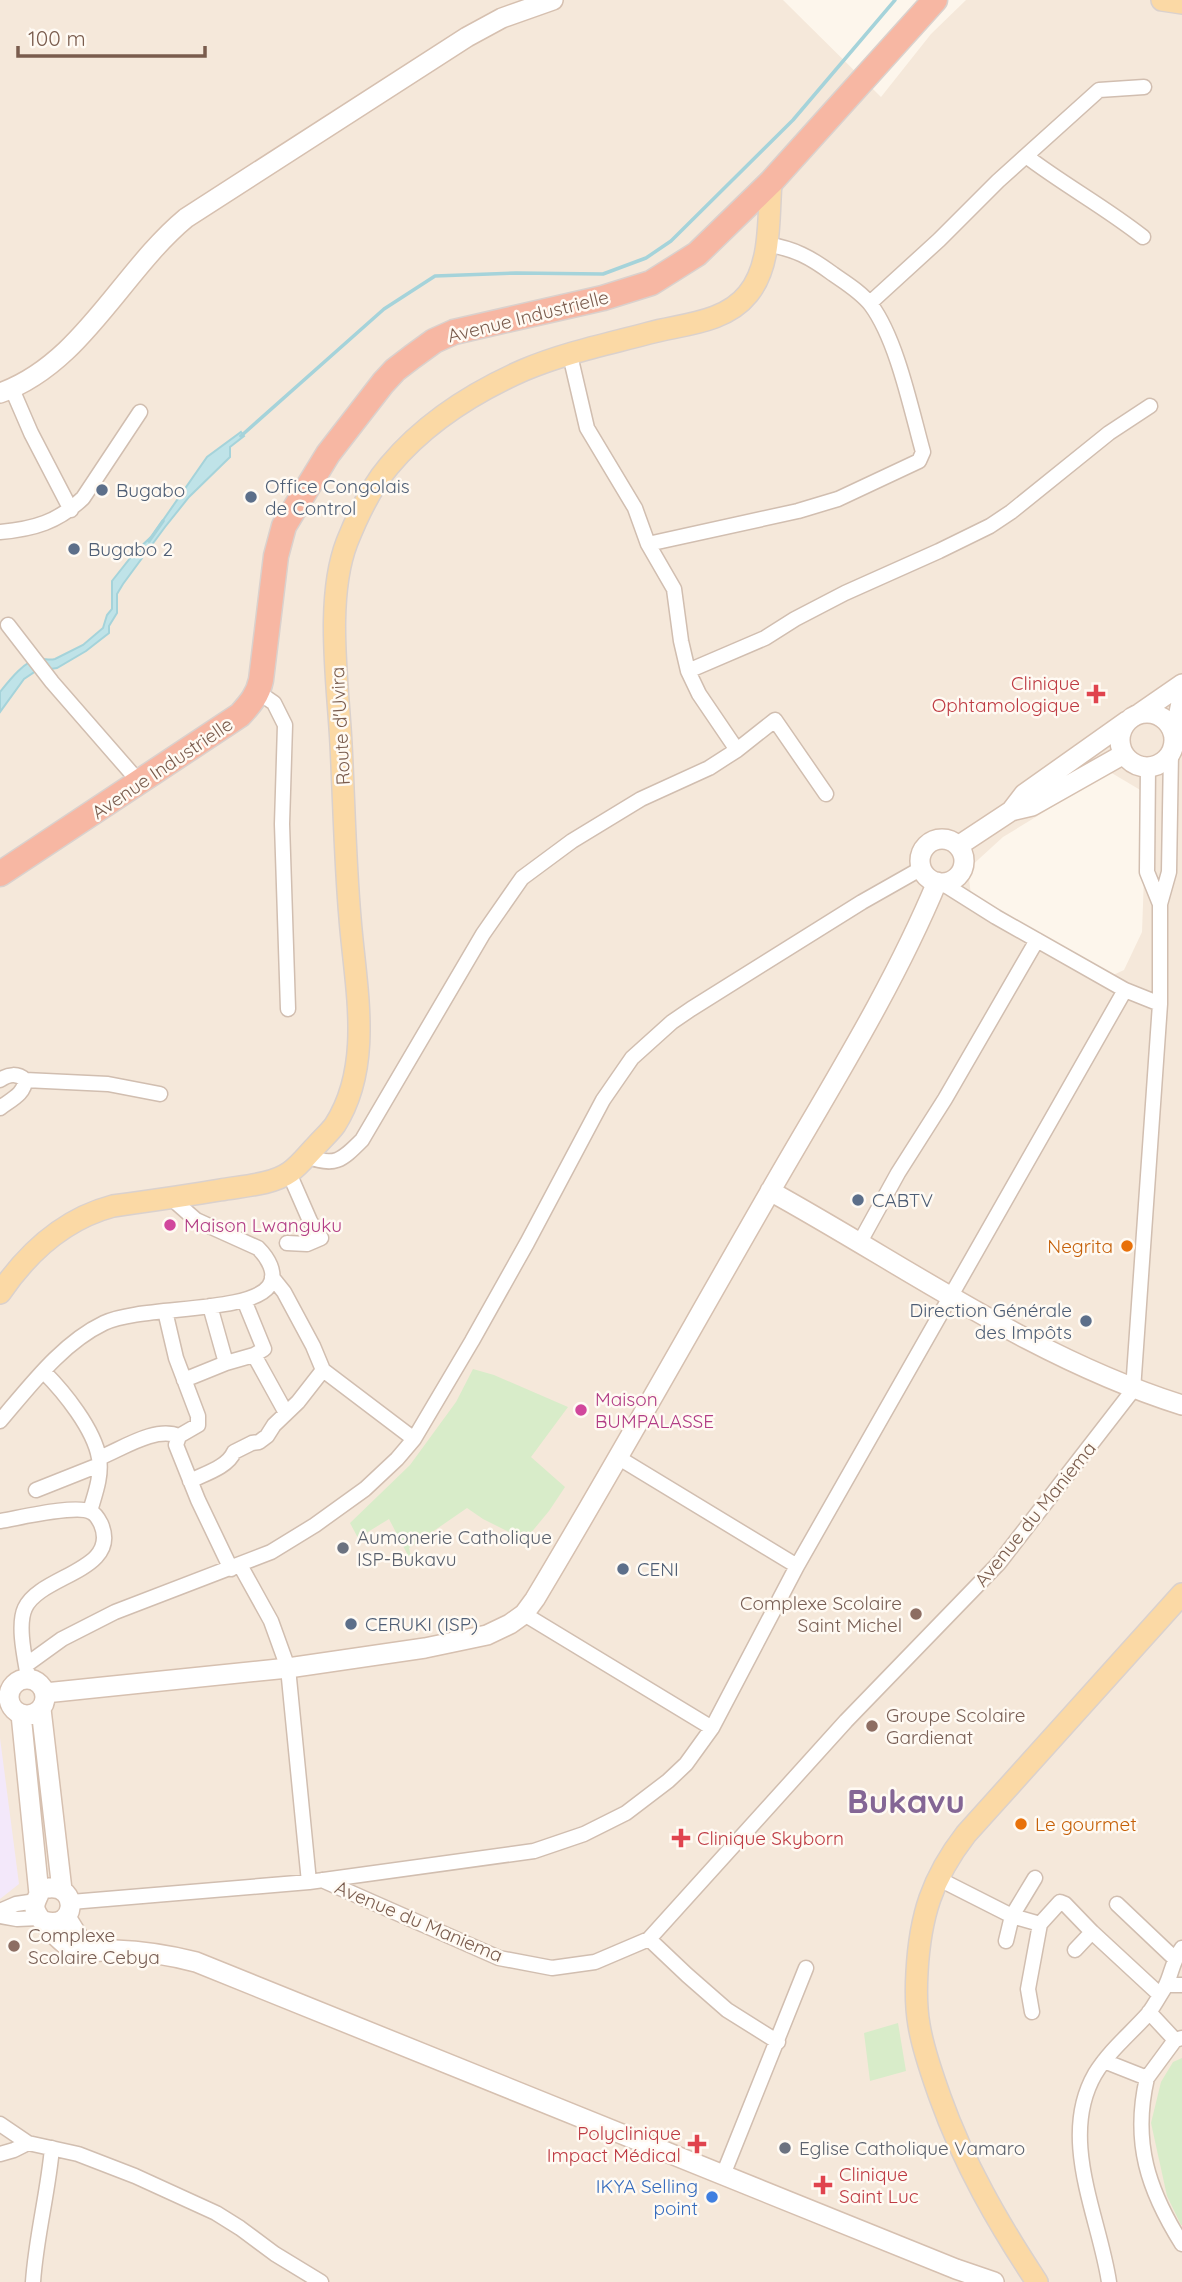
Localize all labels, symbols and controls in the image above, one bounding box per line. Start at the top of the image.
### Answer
scale bar [18,14,205,58]
text: 100 m [28,25,86,51]
street label: Avenue Industrielle [445,284,611,348]
place label: Office Congolais de Control [265,474,410,520]
place label: Bugabo [116,478,185,502]
marker: Bugabo [94,482,110,498]
marker: Office Congolais de Control [243,489,259,505]
place label: Bugabo 2 [88,537,173,561]
marker: Bugabo 2 [66,541,82,557]
street label: Route d'Uvira [325,666,355,786]
place label: Clinique Ophtamologique [932,671,1080,717]
marker: Clinique Ophtamologique [1086,684,1106,704]
street label: Avenue Industrielle [87,712,237,824]
place label: CABTV [872,1188,933,1212]
marker: CABTV [850,1192,866,1208]
place label: Maison Lwanguku [184,1213,342,1237]
marker: Maison Lwanguku [162,1217,178,1233]
place label: Negrita [1047,1234,1113,1258]
marker: Negrita [1119,1238,1135,1254]
place label: Direction Générale des Impôts [909,1298,1072,1344]
marker: Direction Générale des Impôts [1078,1313,1094,1329]
place label: Maison BUMPALASSE [595,1387,714,1433]
marker: Maison BUMPALASSE [573,1402,589,1418]
street label: Avenue du Maniema [969,1437,1101,1591]
place label: Aumonerie Catholique ISP-Bukavu [357,1525,552,1571]
marker: Aumonerie Catholique ISP-Bukavu [335,1540,351,1556]
place label: CENI [637,1557,679,1581]
marker: CENI [615,1561,631,1577]
place label: Complexe Scolaire Saint Michel [740,1591,902,1637]
marker: Complexe Scolaire Saint Michel [908,1606,924,1622]
place label: CERUKI (ISP) [365,1612,478,1636]
marker: CERUKI (ISP) [343,1616,359,1632]
place label: Groupe Scolaire Gardienat [886,1703,1025,1749]
marker: Groupe Scolaire Gardienat [864,1718,880,1734]
district label: Bukavu [847,1780,965,1821]
place label: Le gourmet [1035,1812,1137,1836]
marker: Le gourmet [1013,1816,1029,1832]
place label: Clinique Skyborn [697,1826,844,1850]
marker: Clinique Skyborn [671,1828,691,1848]
street label: Avenue du Maniema [332,1875,506,1967]
place label: Complexe Scolaire Cebya [28,1923,160,1969]
marker: Complexe Scolaire Cebya [6,1938,22,1954]
place label: Polyclinique Impact Médical [547,2121,681,2167]
marker: Polyclinique Impact Médical [687,2134,707,2154]
place label: Eglise Catholique Vamaro [799,2136,1025,2160]
marker: Eglise Catholique Vamaro [777,2140,793,2156]
place label: Clinique Saint Luc [839,2162,919,2208]
place label: IKYA Selling point [596,2174,698,2220]
marker: Clinique Saint Luc [813,2175,833,2195]
marker: IKYA Selling point [704,2189,720,2205]

